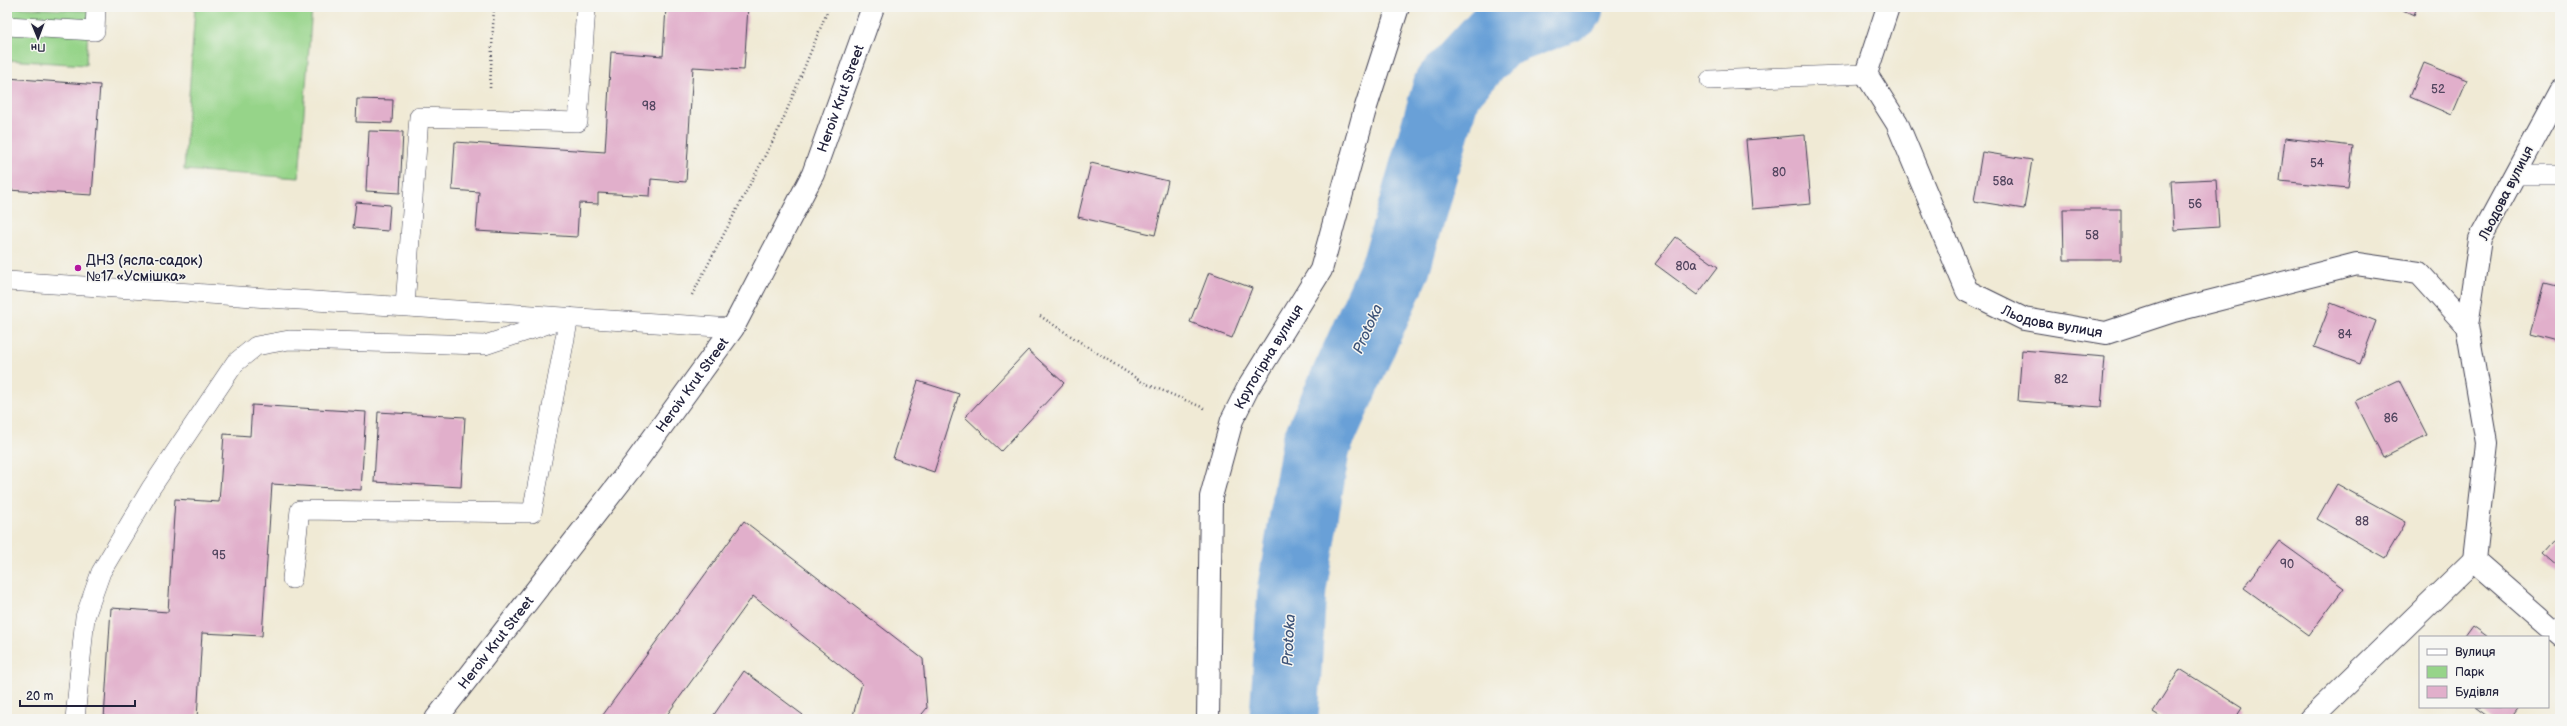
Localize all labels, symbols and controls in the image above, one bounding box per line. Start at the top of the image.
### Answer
north arrow [18,18,58,58]
text: Пн [31,41,46,54]
street label: Heroiv Krut Street [813,42,867,154]
house number: 52 [2431,82,2445,97]
house number: 98 [642,99,656,114]
street label: Льодова вулиця [2474,143,2537,244]
house number: 54 [2310,156,2325,171]
house number: 80 [1772,165,1786,180]
house number: 58а [1993,174,2013,189]
house number: 56 [2188,197,2202,212]
house number: 58 [2085,228,2099,243]
place label: ДНЗ (ясла-садок) №17 «Усмішка» [86,252,203,285]
house number: 80а [1675,259,1697,274]
marker: ДНЗ (ясла-садок) №17 «Усмішка» [73,263,83,273]
street label: Льодова вулиця [1998,300,2104,341]
street label: Крутогірна вулиця [1230,301,1306,412]
water label: Protoka [1349,301,1387,357]
house number: 84 [2338,327,2353,342]
street label: Heroiv Krut Street [652,334,732,435]
house number: 82 [2054,372,2068,387]
house number: 86 [2384,411,2398,426]
house number: 88 [2355,514,2369,529]
house number: 95 [212,548,226,563]
house number: 90 [2280,557,2294,572]
street label: Heroiv Krut Street [454,592,537,692]
water label: Protoka [1278,613,1300,667]
legend [2419,636,2549,708]
text: Вулиця [2455,645,2496,660]
text: Парк [2455,665,2485,680]
scale bar [20,682,135,708]
text: Будівля [2455,685,2499,700]
text: 20 m [26,689,53,704]

